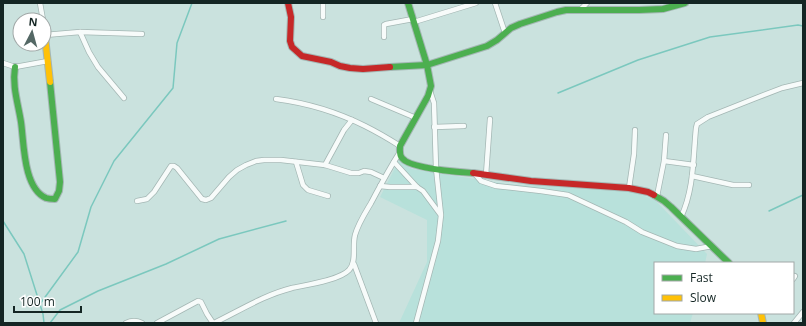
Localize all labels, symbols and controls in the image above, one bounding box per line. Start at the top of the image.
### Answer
north arrow [12,12,52,52]
text: N [28,14,38,29]
legend [654,262,794,314]
text: Fast [690,269,713,286]
scale bar [14,288,81,314]
text: Slow [690,289,717,306]
text: 100 m [20,293,55,310]

